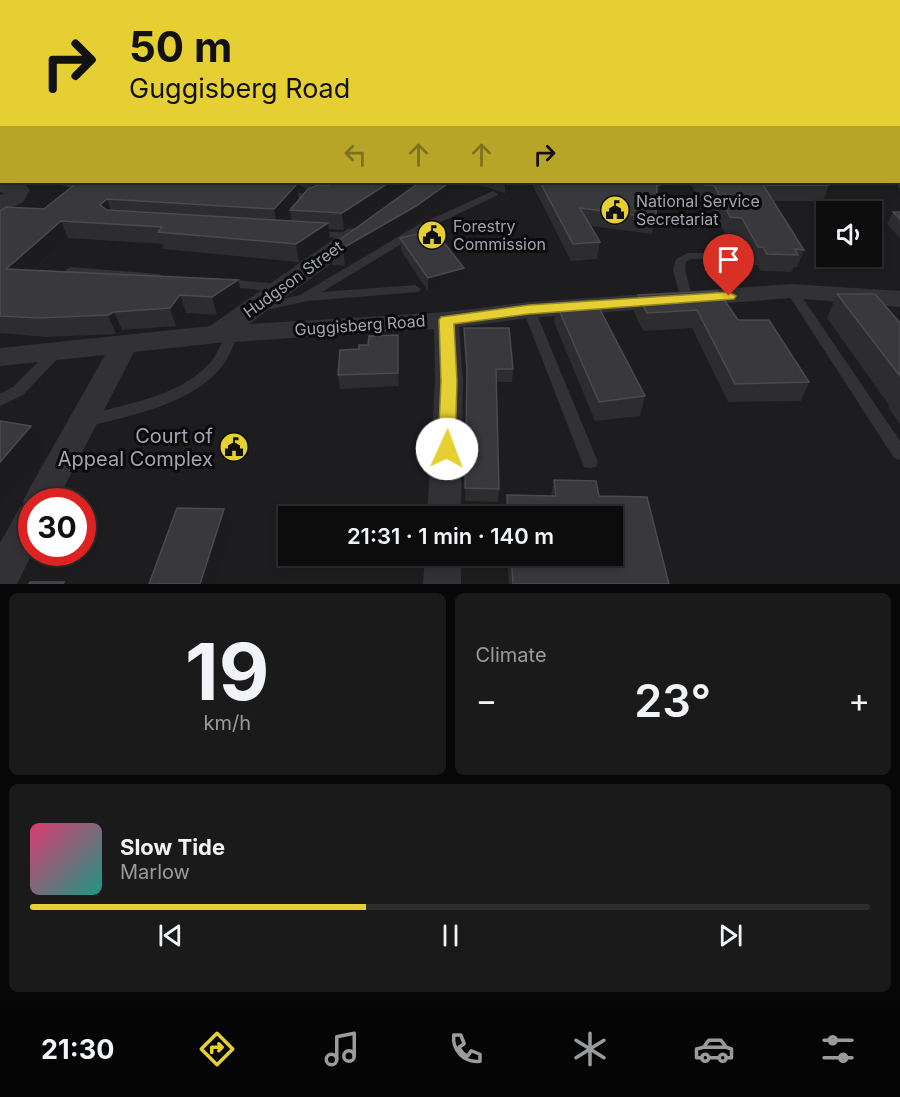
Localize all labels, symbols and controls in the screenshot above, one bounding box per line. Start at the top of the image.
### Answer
text: 50 m [129,21,232,72]
icon: right [30,24,108,102]
text: Guggisberg Road [129,72,350,105]
icon: left [339,138,372,171]
icon: ahead [402,138,435,171]
icon: ahead [465,138,498,171]
icon: right [528,138,561,171]
place label: National Service Secretariat [636,191,760,229]
public building icon: National Service Secretariat [599,194,631,226]
map controls [816,201,882,267]
button: sound [816,201,882,267]
place label: Forestry Commission [453,216,546,254]
public building icon: Forestry Commission [416,219,448,251]
pin [703,234,754,296]
street label: Hudgson Street [239,236,347,322]
icon: arrive [712,243,745,276]
street label: Guggisberg Road [294,310,426,340]
position arrow [415,417,479,481]
place label: Court of Appeal Complex [58,424,214,471]
public building icon: Court of Appeal Complex [218,431,250,463]
speed limit sign: 30 [18,488,96,566]
text: 21:31 · 1 min · 140 m [347,523,554,549]
text: 19 [185,624,269,719]
text: Climate [476,643,547,667]
text: 23° [634,673,711,728]
text: − [476,680,497,720]
text: + [848,680,870,720]
text: km/h [203,711,251,735]
text: Slow Tide [120,834,225,860]
text: Marlow [120,860,190,884]
icon: previous [154,919,187,952]
icon: pause [434,919,467,952]
icon: next [714,919,747,952]
icon: directions [196,1028,238,1070]
icon: music [321,1028,363,1070]
icon: phone [445,1028,487,1070]
icon: climate [569,1028,611,1070]
icon: car [693,1028,735,1070]
icon: filters [817,1028,859,1070]
text: 21:30 [41,1033,114,1066]

